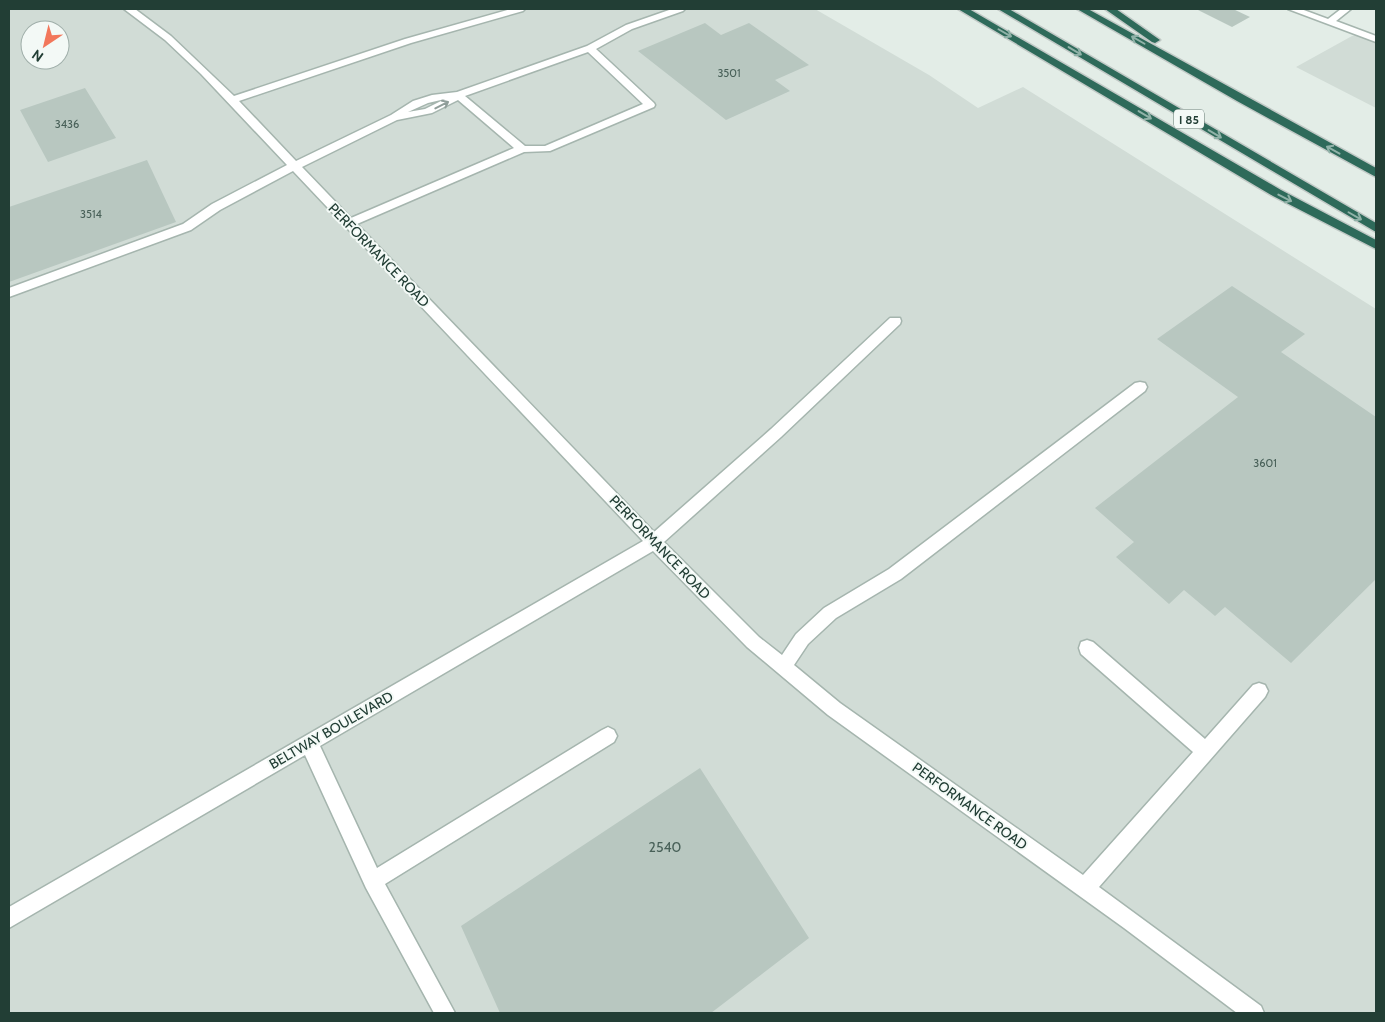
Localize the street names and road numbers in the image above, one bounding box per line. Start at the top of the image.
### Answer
road number: I 85 [1174,110,1204,128]
street label: PERFORMANCE ROAD [325,199,433,311]
street label: PERFORMANCE ROAD [606,491,714,603]
street label: BELTWAY BOULEVARD [266,687,396,773]
street label: PERFORMANCE ROAD [909,758,1031,854]

